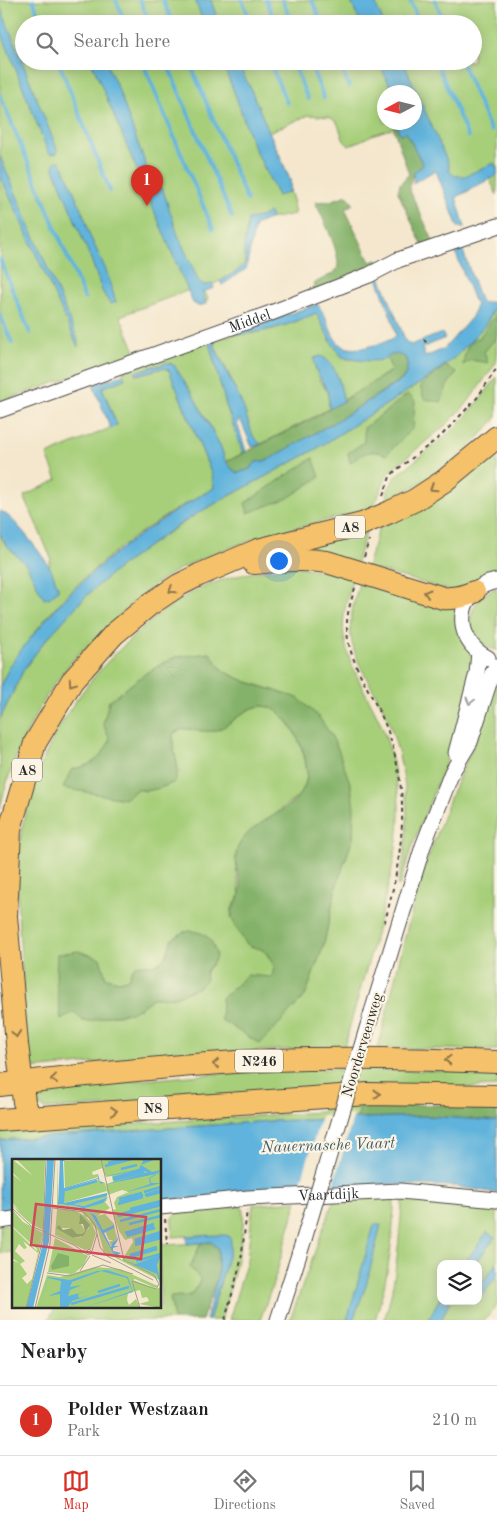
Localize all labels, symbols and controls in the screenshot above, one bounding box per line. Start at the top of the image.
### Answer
search box [15,15,482,70]
icon: search [33,29,61,57]
text: Search here [73,33,170,52]
north arrow [377,85,422,130]
pin: 1 [131,165,163,206]
street label: Middel [227,308,273,336]
one-way arrow [430,482,439,491]
road number: A8 [335,516,365,538]
your location [266,548,292,574]
one-way arrow [168,584,178,593]
one-way arrow [423,588,432,598]
one-way arrow [69,677,78,686]
one-way arrow [465,697,476,705]
road number: A8 [12,758,42,782]
street label: Noorderveenweg [340,991,386,1100]
one-way arrow [10,1030,21,1038]
road number: N246 [235,1050,283,1072]
one-way arrow [444,1055,452,1066]
one-way arrow [212,1058,220,1069]
one-way arrow [50,1073,58,1084]
one-way arrow [374,1089,381,1099]
road number: N8 [138,1096,168,1120]
one-way arrow [110,1106,118,1117]
water label: Nauernasche Vaart [260,1136,396,1156]
inset map [12,1159,161,1308]
street label: Vaartdijk [298,1187,360,1205]
map controls [437,1260,482,1305]
button: layers [437,1260,482,1305]
text: Nearby [20,1342,88,1363]
text: Polder Westzaan [67,1401,209,1420]
text: 1 [31,1413,41,1429]
text: 210 m [432,1413,477,1429]
text: Park [67,1424,100,1440]
tab: Map [62,1467,90,1514]
tab: Directions [214,1467,276,1514]
tab: Saved [399,1467,435,1514]

